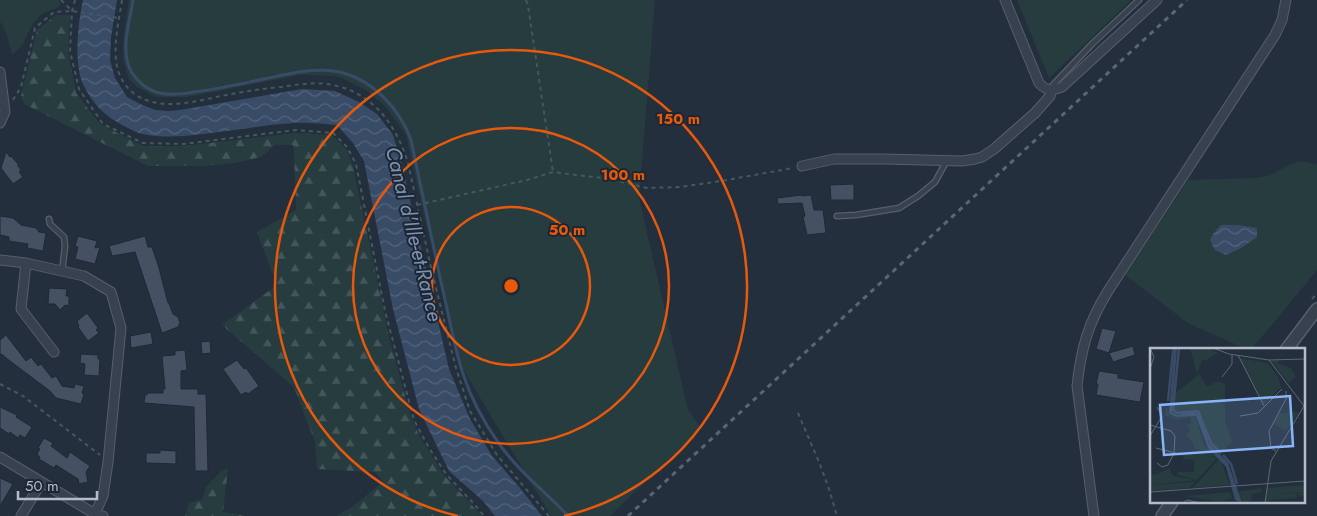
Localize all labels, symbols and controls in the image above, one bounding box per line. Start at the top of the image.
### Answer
text: 150 m [656,108,700,130]
water label: Canal d'Ille-et-Rance [378,143,450,325]
text: 100 m [601,164,645,186]
text: 50 m [549,219,585,241]
centre of rings [502,277,520,295]
inset map [1150,348,1304,504]
scale bar [18,468,96,500]
text: 50 m [25,475,59,497]

